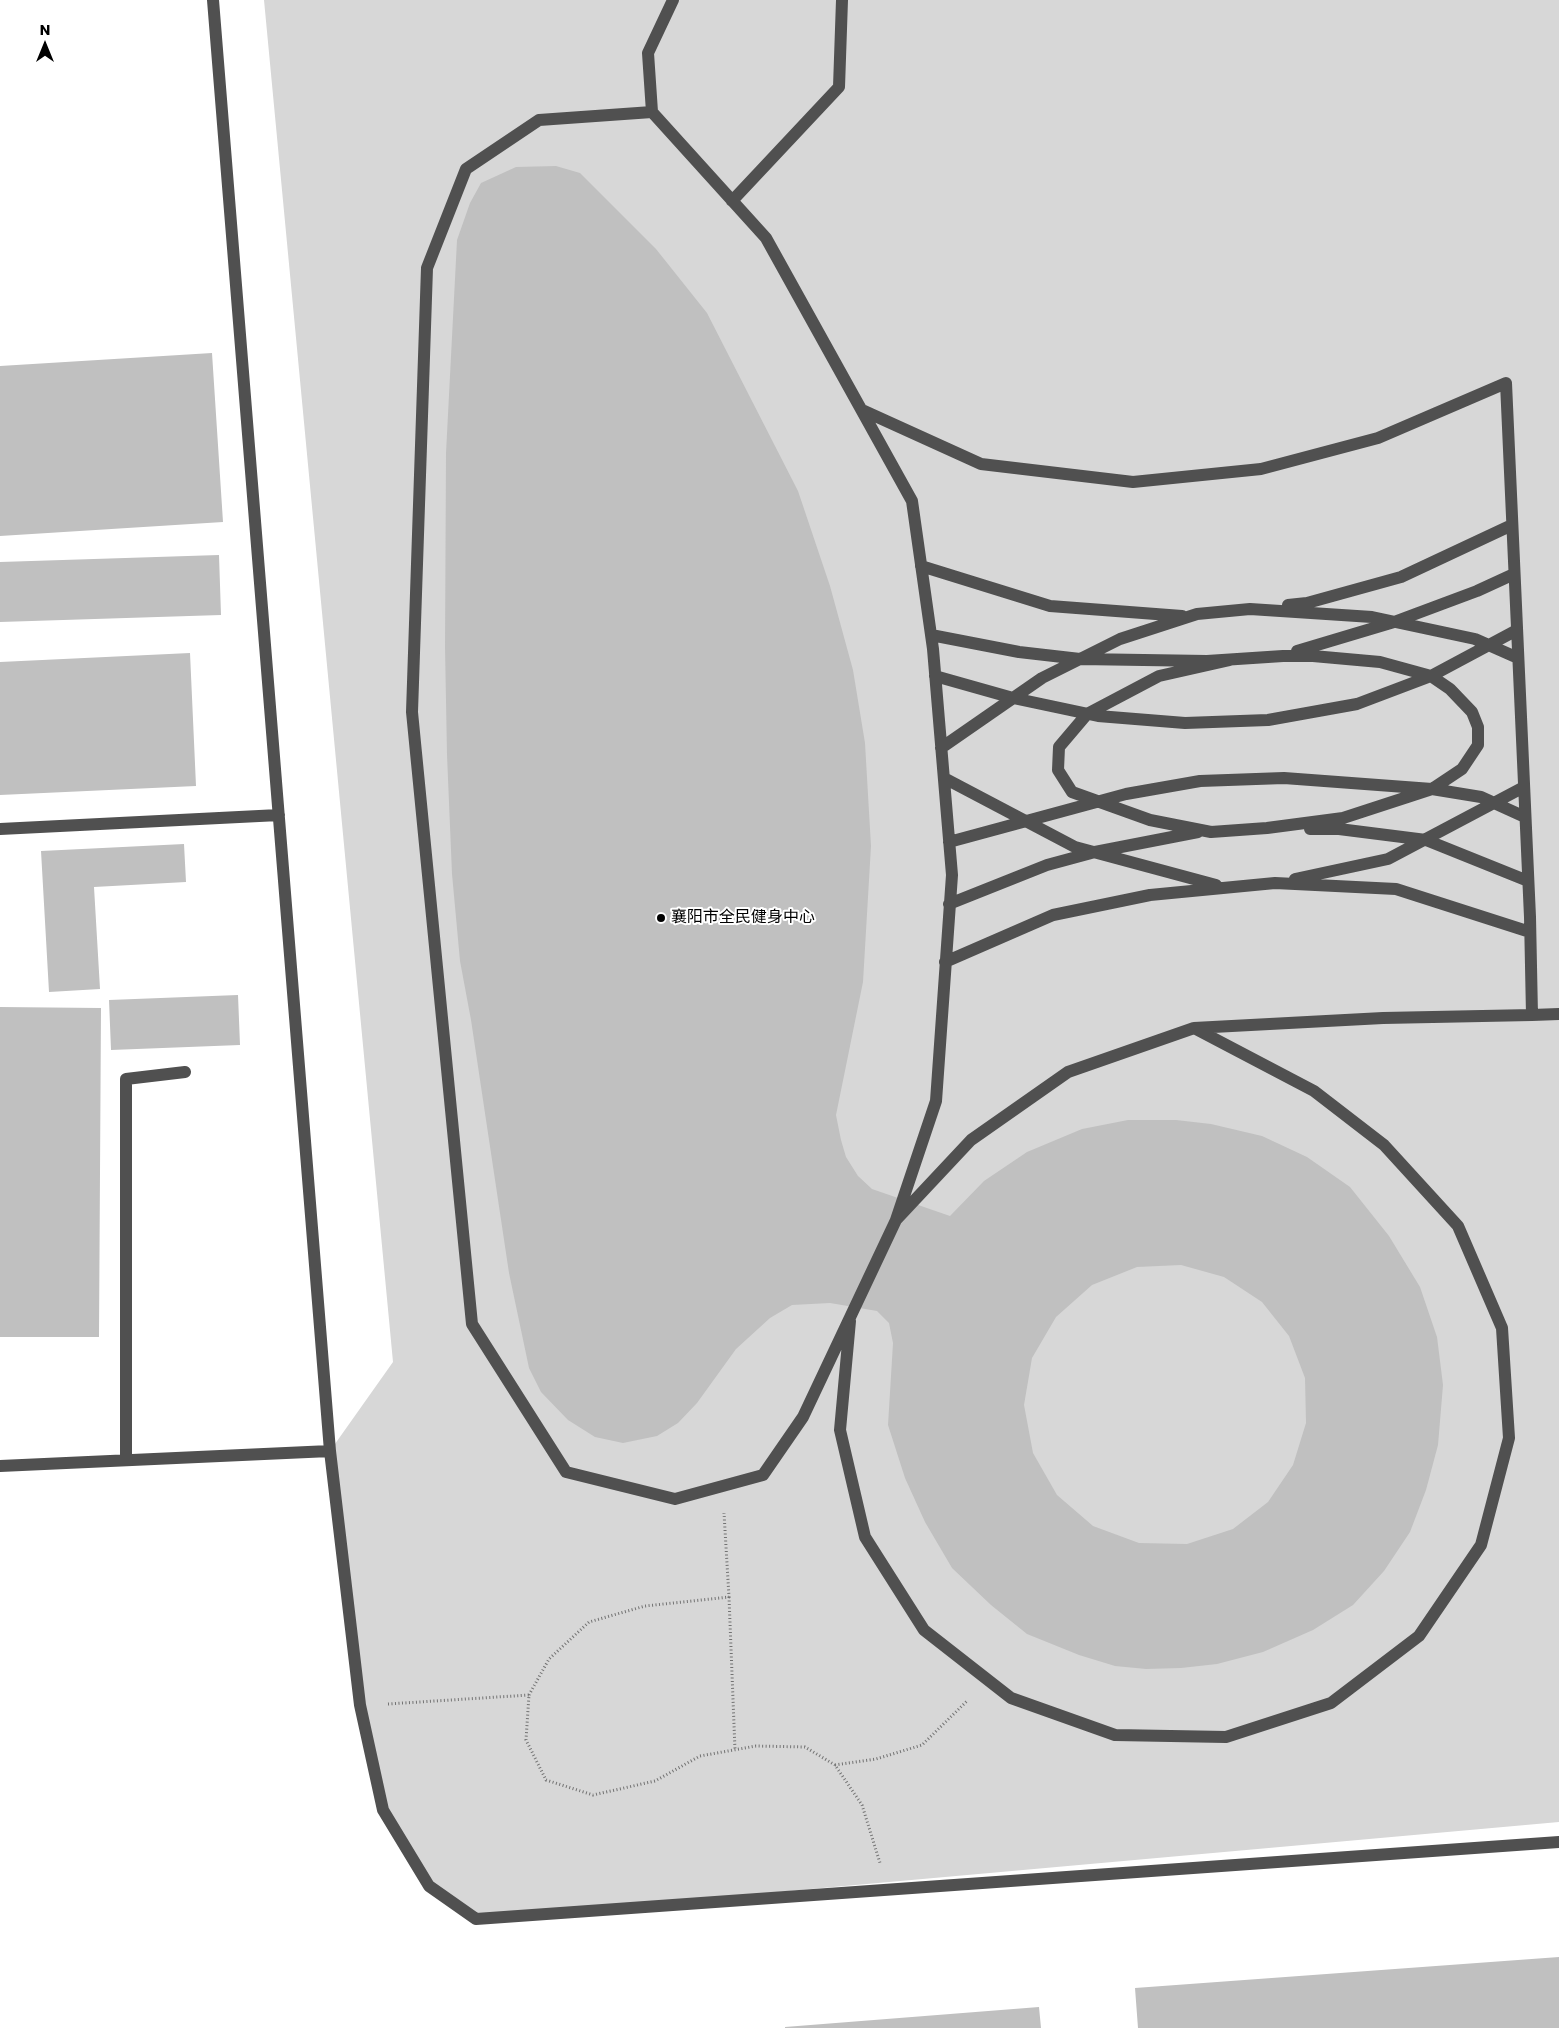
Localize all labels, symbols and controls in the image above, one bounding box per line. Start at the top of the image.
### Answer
north arrow [20,20,70,70]
text: N [40,20,50,40]
place label: 襄阳市全民健身中心 [671,908,815,928]
marker: 襄阳市全民健身中心 [655,912,667,924]

